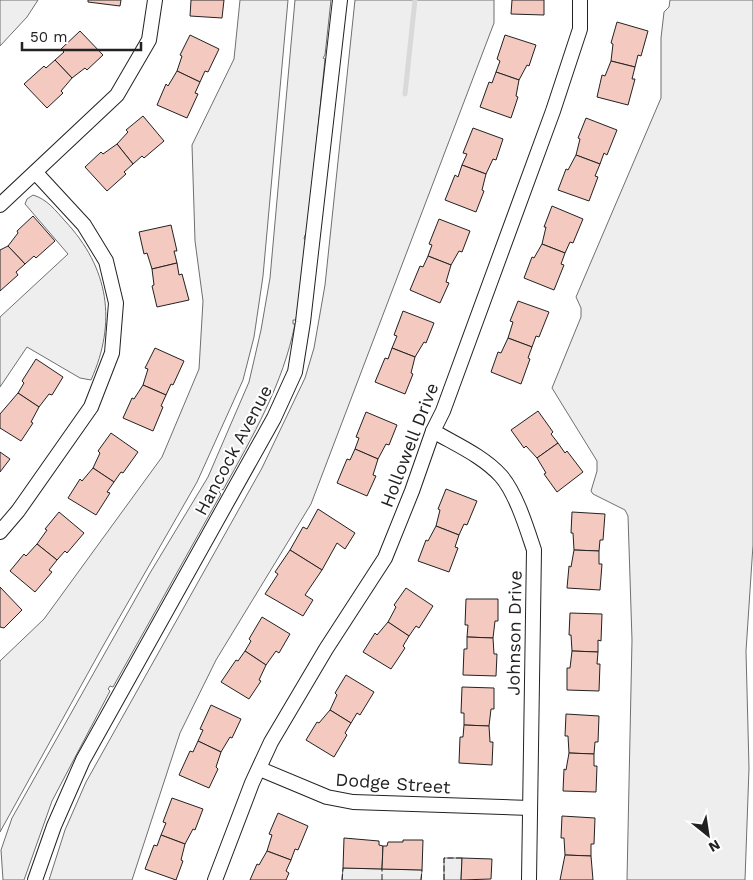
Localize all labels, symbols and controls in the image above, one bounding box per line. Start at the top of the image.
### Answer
scale bar [22,20,141,52]
text: 50 m [30,28,67,46]
street label: Hollowell Drive [376,380,442,510]
street label: Hancock Avenue [190,381,276,519]
street label: Johnson Drive [502,570,526,696]
street label: Dodge Street [335,769,452,798]
north arrow [683,810,733,860]
text: N [706,837,723,856]

